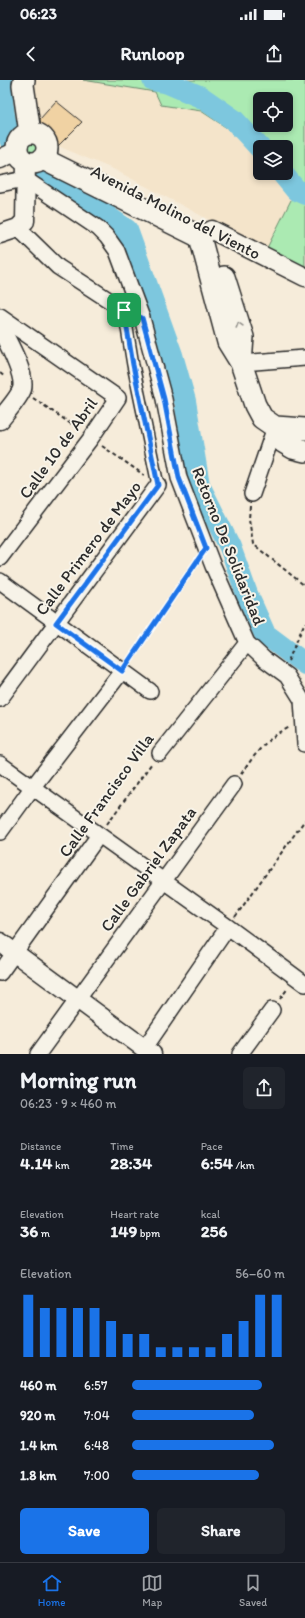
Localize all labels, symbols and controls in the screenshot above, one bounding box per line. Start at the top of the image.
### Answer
text: 06:23 [20,5,57,23]
icon: back [20,43,42,65]
text: Runloop [121,43,184,65]
icon: share [263,43,285,65]
map controls [253,92,293,180]
button: locate [253,92,293,132]
button: layers [253,140,293,180]
street label: Avenida Molino del Viento [88,161,264,263]
pin [107,293,141,327]
icon: arrive [113,299,135,321]
one-way arrow [235,322,244,329]
street label: Calle 10 de Abril [15,393,101,502]
street label: Retorno De Solidaridad [188,464,270,628]
street label: Calle Primero de Mayo [31,477,145,619]
street label: Calle Francisco Villa [54,729,158,861]
street label: Calle Gabriel Zapata [96,803,200,935]
text: Morning run [20,1067,136,1094]
button: share [243,1067,285,1109]
text: 06:23 · 9 × 460 m [20,1096,117,1111]
text: Distance [20,1140,61,1153]
text: Time [110,1140,134,1153]
text: Pace [201,1140,223,1153]
text: 4.14 [20,1153,53,1173]
text: 28:34 [110,1153,152,1173]
text: 6:54 [201,1153,233,1173]
text: km [53,1159,70,1172]
text: /km [233,1159,255,1172]
text: Elevation [20,1208,64,1221]
text: Heart rate [110,1208,159,1221]
text: kcal [201,1208,220,1221]
text: 36 [20,1221,38,1241]
text: 149 [110,1221,137,1241]
text: 256 [201,1221,228,1241]
text: m [38,1227,50,1240]
text: bpm [137,1227,160,1240]
text: Elevation [20,1266,72,1281]
text: 56–60 m [235,1266,285,1281]
text: 460 m [20,1378,57,1393]
text: 6:57 [84,1378,107,1393]
text: 920 m [20,1408,56,1423]
text: 7:04 [84,1408,109,1423]
text: 1.4 km [20,1438,57,1453]
text: 6:48 [84,1438,109,1453]
text: 1.8 km [20,1468,56,1483]
text: 7:00 [84,1468,110,1483]
button: Save [20,1508,149,1554]
button: Share [157,1508,285,1554]
tab: Home [38,1572,66,1609]
tab: Map [141,1572,163,1609]
tab: Saved [239,1572,267,1609]

